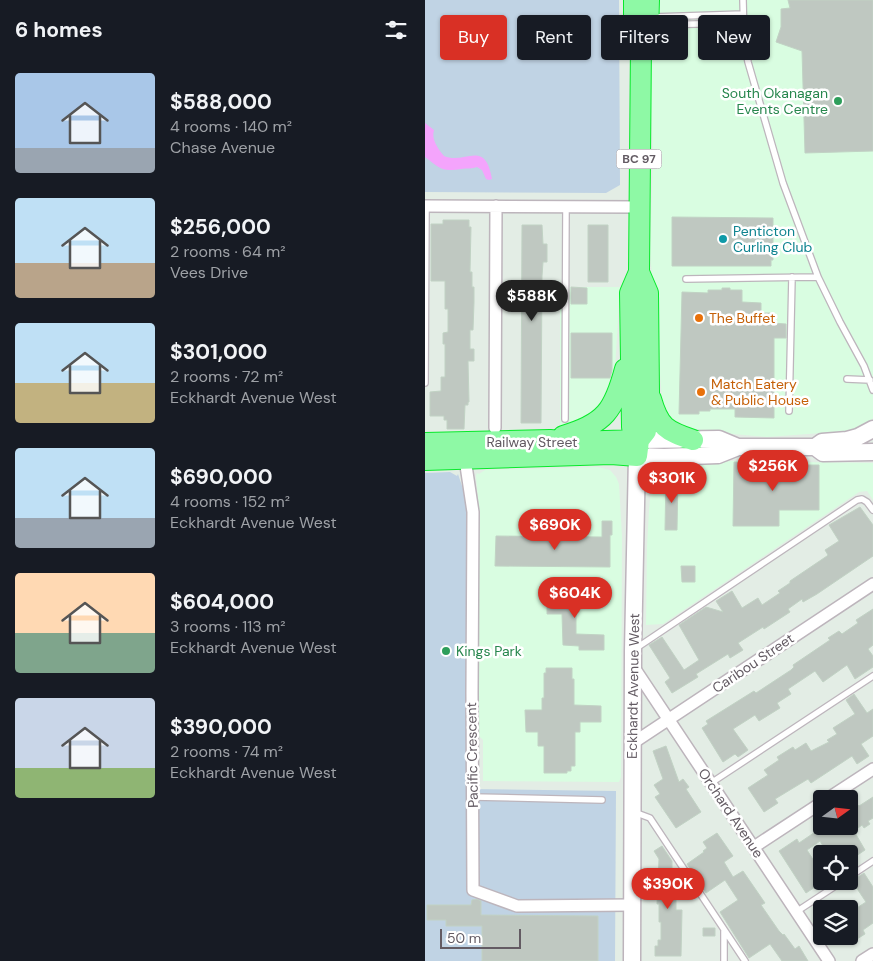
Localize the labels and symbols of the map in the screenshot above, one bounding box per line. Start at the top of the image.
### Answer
place label: South Okanagan Events Centre [722,84,828,118]
marker: South Okanagan Events Centre [832,95,844,107]
road number: BC 97 [617,150,661,168]
place label: Penticton Curling Club [733,222,812,256]
marker: Penticton Curling Club [717,233,729,245]
pin: $588K [497,280,567,322]
place label: The Buffet [709,309,776,327]
marker: The Buffet [693,312,705,324]
place label: Match Eatery & Public House [711,375,809,409]
marker: Match Eatery & Public House [695,386,707,398]
street label: Railway Street [486,433,578,451]
pin: $256K [738,450,808,492]
pin: $301K [637,462,707,504]
pin: $690K [520,508,590,551]
pin: $604K [540,576,610,619]
street label: Eckhardt Avenue West [623,613,643,759]
street label: Caribou Street [709,629,797,697]
place label: Kings Park [456,642,522,660]
marker: Kings Park [440,645,452,657]
street label: Pacific Crescent [462,702,482,808]
street label: Orchard Avenue [694,765,768,861]
north arrow [813,790,857,835]
pin: $390K [633,868,703,910]
scale bar [440,926,521,949]

